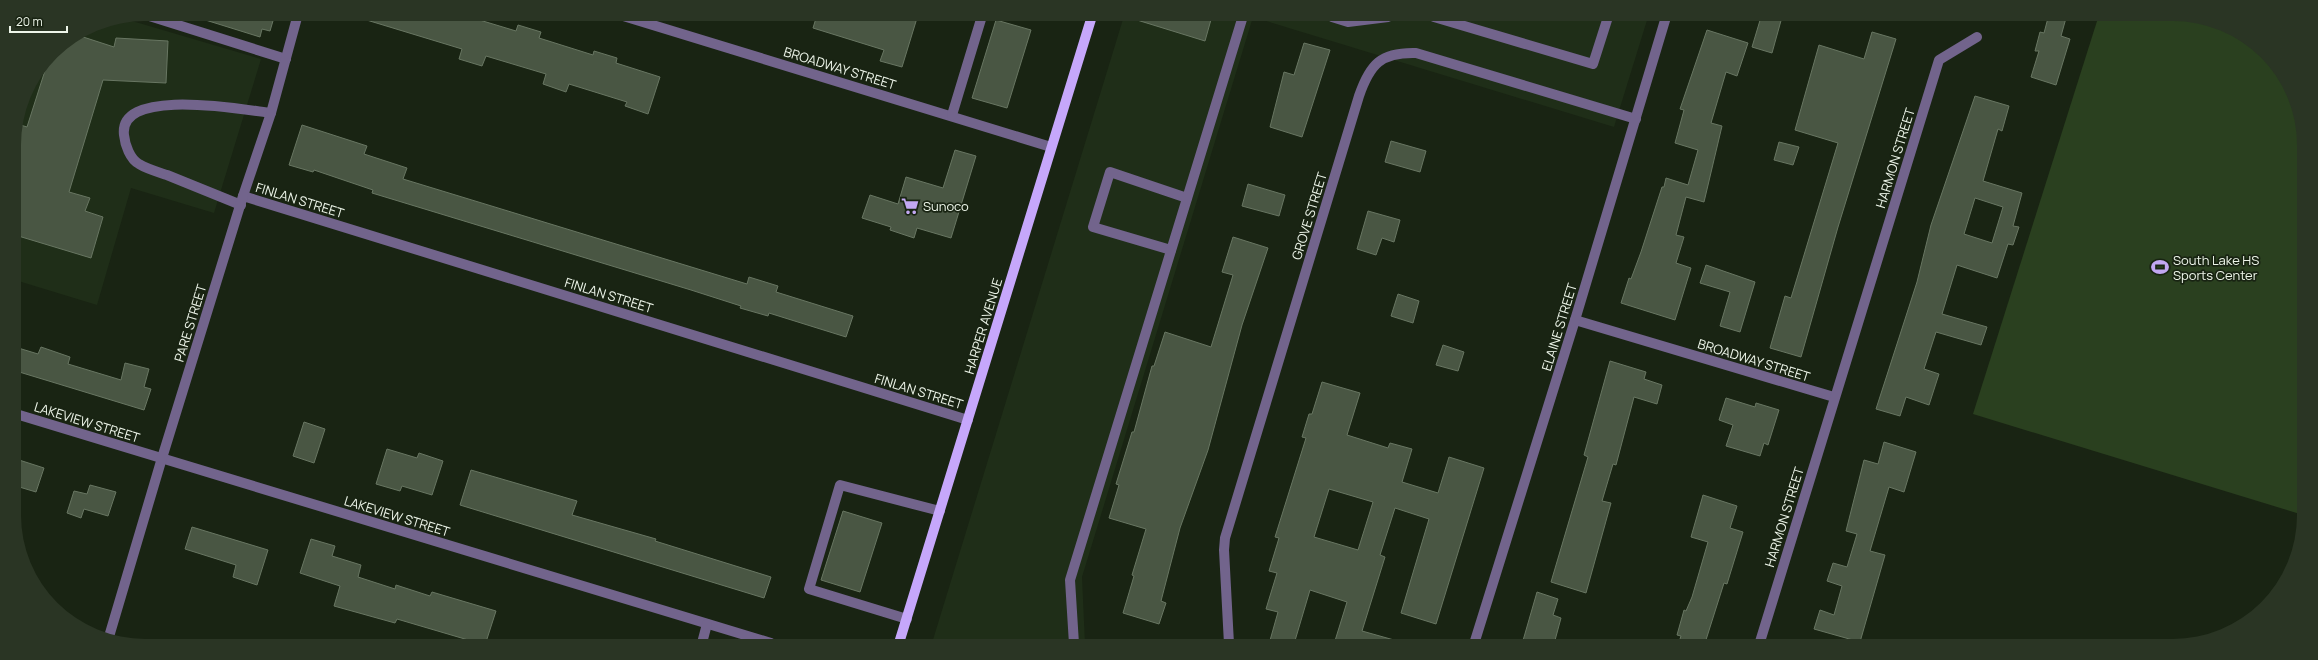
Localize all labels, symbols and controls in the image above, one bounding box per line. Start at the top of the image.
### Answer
scale bar [10,8,67,34]
text: 20 m [16,13,43,30]
street label: BROADWAY STREET [782,42,899,94]
street label: HARMON STREET [1871,106,1919,210]
street label: GROVE STREET [1287,170,1331,262]
street label: FINLAN STREET [254,178,347,222]
supermarket icon: Sunoco [900,196,920,216]
place label: Sunoco [923,197,969,215]
place label: South Lake HS Sports Center [2173,251,2259,284]
sports icon: South Lake HS Sports Center [2150,257,2170,277]
street label: FINLAN STREET [563,273,656,317]
street label: HARPER AVENUE [960,276,1006,376]
street label: ELAINE STREET [1537,281,1581,373]
street label: PARE STREET [170,282,210,364]
street label: BROADWAY STREET [1696,334,1813,386]
street label: FINLAN STREET [873,369,966,413]
street label: LAKEVIEW STREET [32,397,142,447]
street label: HARMON STREET [1760,465,1808,569]
street label: LAKEVIEW STREET [342,491,452,541]

